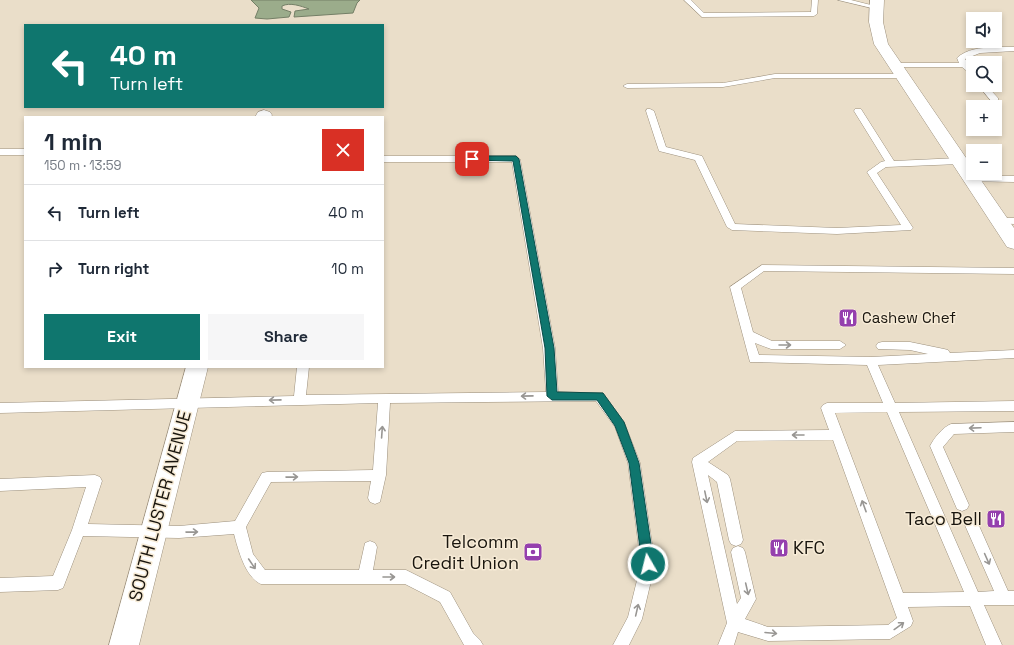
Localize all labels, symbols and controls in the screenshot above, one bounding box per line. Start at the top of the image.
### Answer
map controls [966,12,1002,180]
button: sound [966,12,1002,48]
text: 40 m [110,37,177,73]
icon: left [44,40,96,92]
button: search [966,56,1002,92]
text: Turn left [110,72,183,95]
button: + [966,100,1002,136]
text: 1 min [44,126,103,157]
button: close [322,129,364,171]
pin [455,142,489,176]
button: − [966,144,1002,180]
icon: arrive [461,148,483,170]
text: 150 m · 13:59 [44,157,122,174]
icon: left [44,202,66,224]
text: Turn left [78,203,140,222]
text: 40 m [328,203,364,222]
icon: right [44,258,66,280]
text: Turn right [78,259,149,278]
text: 10 m [331,259,364,278]
restaurant icon: Cashew Chef [837,307,859,329]
place label: Cashew Chef [862,308,956,327]
button: Exit [44,314,200,360]
button: Share [208,314,364,360]
one-way arrow [778,341,791,349]
one-way arrow [521,393,534,400]
one-way arrow [269,396,282,404]
street label: SOUTH LUSTER AVENUE [123,408,196,604]
one-way arrow [969,424,982,432]
one-way arrow [379,426,386,439]
one-way arrow [792,431,805,439]
one-way arrow [285,473,298,480]
one-way arrow [702,490,710,503]
one-way arrow [860,501,868,513]
place label: Taco Bell [905,507,982,530]
restaurant icon: Taco Bell [985,508,1007,530]
one-way arrow [185,528,198,536]
place label: Telcomm Credit Union [412,530,519,574]
place label: KFC [793,536,825,559]
restaurant icon: KFC [768,537,790,559]
bank icon: Telcomm Credit Union [522,541,544,563]
position arrow [627,543,669,585]
one-way arrow [983,552,991,564]
one-way arrow [248,558,256,569]
one-way arrow [382,573,395,581]
one-way arrow [743,582,751,595]
one-way arrow [634,604,642,617]
one-way arrow [893,622,904,630]
one-way arrow [764,629,777,636]

